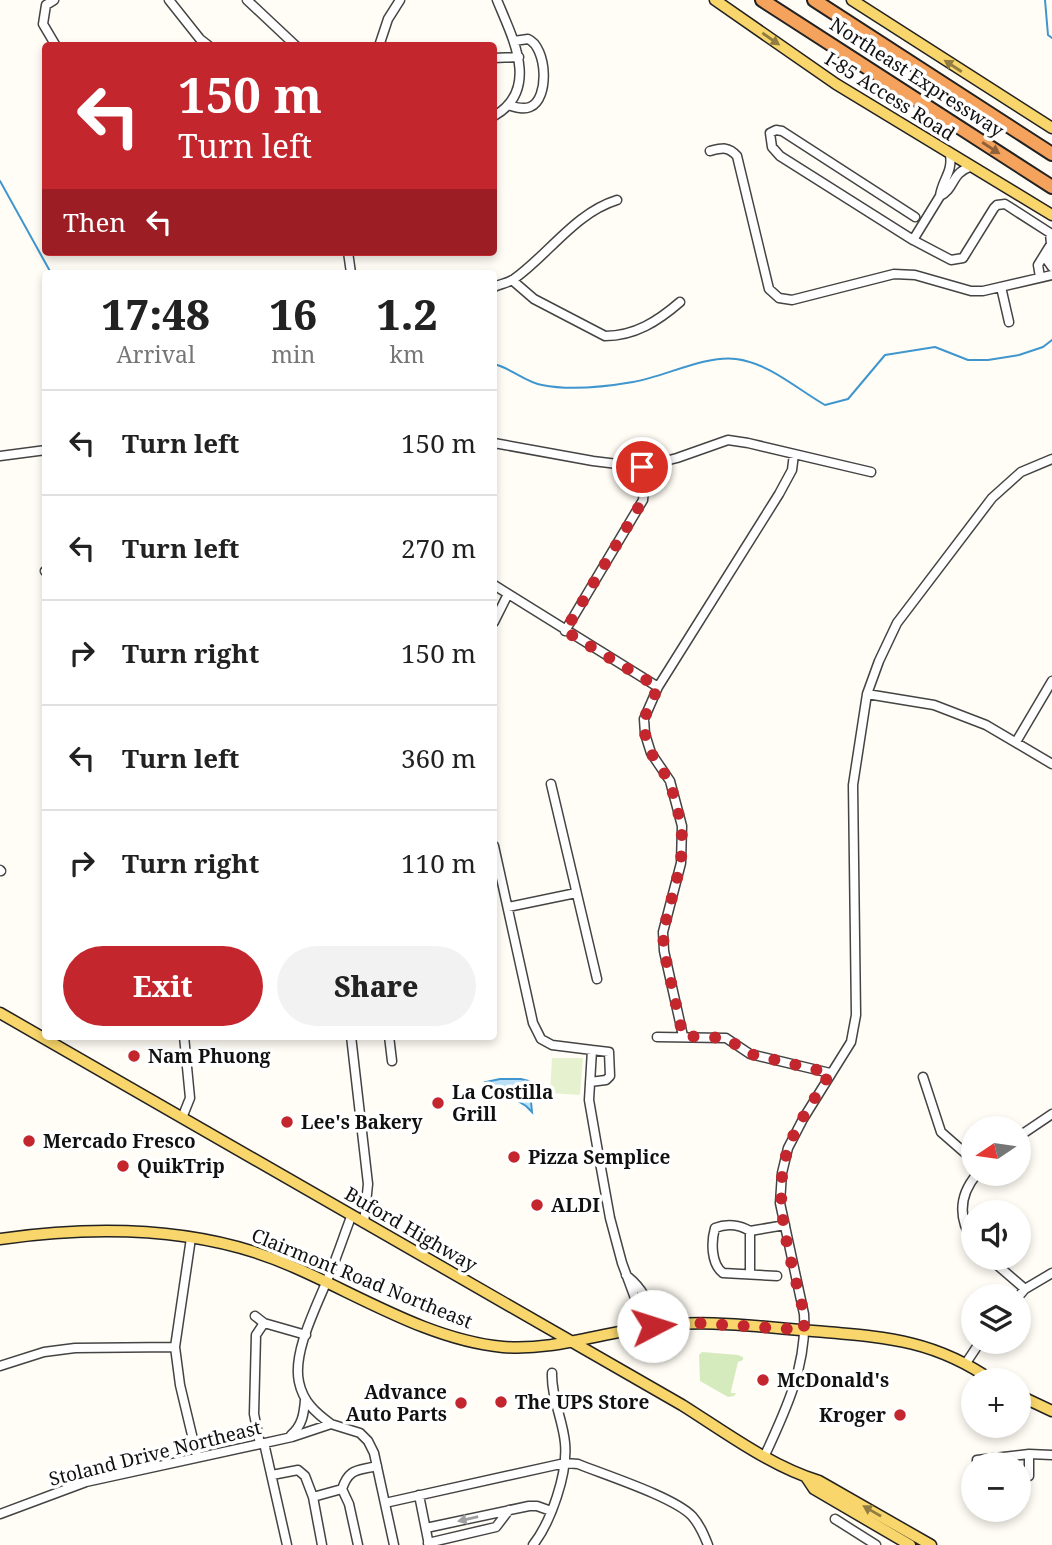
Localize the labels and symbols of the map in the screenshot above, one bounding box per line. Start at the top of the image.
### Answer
street label: Northeast Expressway [825,11,1009,143]
one-way arrow [761,32,780,45]
street label: I-85 Access Road [820,46,960,147]
one-way arrow [943,59,963,72]
one-way arrow [981,141,1001,154]
pin [612,437,672,497]
place label: Nam Phuong [148,1043,271,1069]
marker: Nam Phuong [126,1048,142,1064]
place label: La Costilla Grill [452,1079,553,1127]
marker: La Costilla Grill [430,1095,446,1111]
place label: Lee's Bakery [301,1109,422,1135]
marker: Lee's Bakery [279,1114,295,1130]
north arrow [961,1116,1031,1186]
place label: Mercado Fresco [43,1128,196,1154]
marker: Mercado Fresco [21,1133,37,1149]
place label: Pizza Semplice [528,1144,670,1170]
marker: Pizza Semplice [506,1149,522,1165]
place label: QuikTrip [137,1153,225,1179]
marker: QuikTrip [115,1158,131,1174]
street label: Buford Highway [340,1181,482,1278]
place label: ALDI [551,1192,600,1218]
marker: ALDI [529,1197,545,1213]
street label: Clairmont Road Northeast [248,1222,477,1334]
position arrow [616,1289,690,1363]
place label: McDonald's [777,1367,889,1393]
marker: McDonald's [755,1372,771,1388]
place label: Advance Auto Parts [346,1379,447,1427]
place label: The UPS Store [515,1389,649,1415]
marker: The UPS Store [493,1394,509,1410]
marker: Advance Auto Parts [453,1395,469,1411]
place label: Kroger [819,1402,886,1428]
marker: Kroger [892,1407,908,1423]
street label: Stoland Drive Northeast [46,1414,264,1492]
one-way arrow [862,1505,882,1517]
one-way arrow [457,1513,479,1524]

